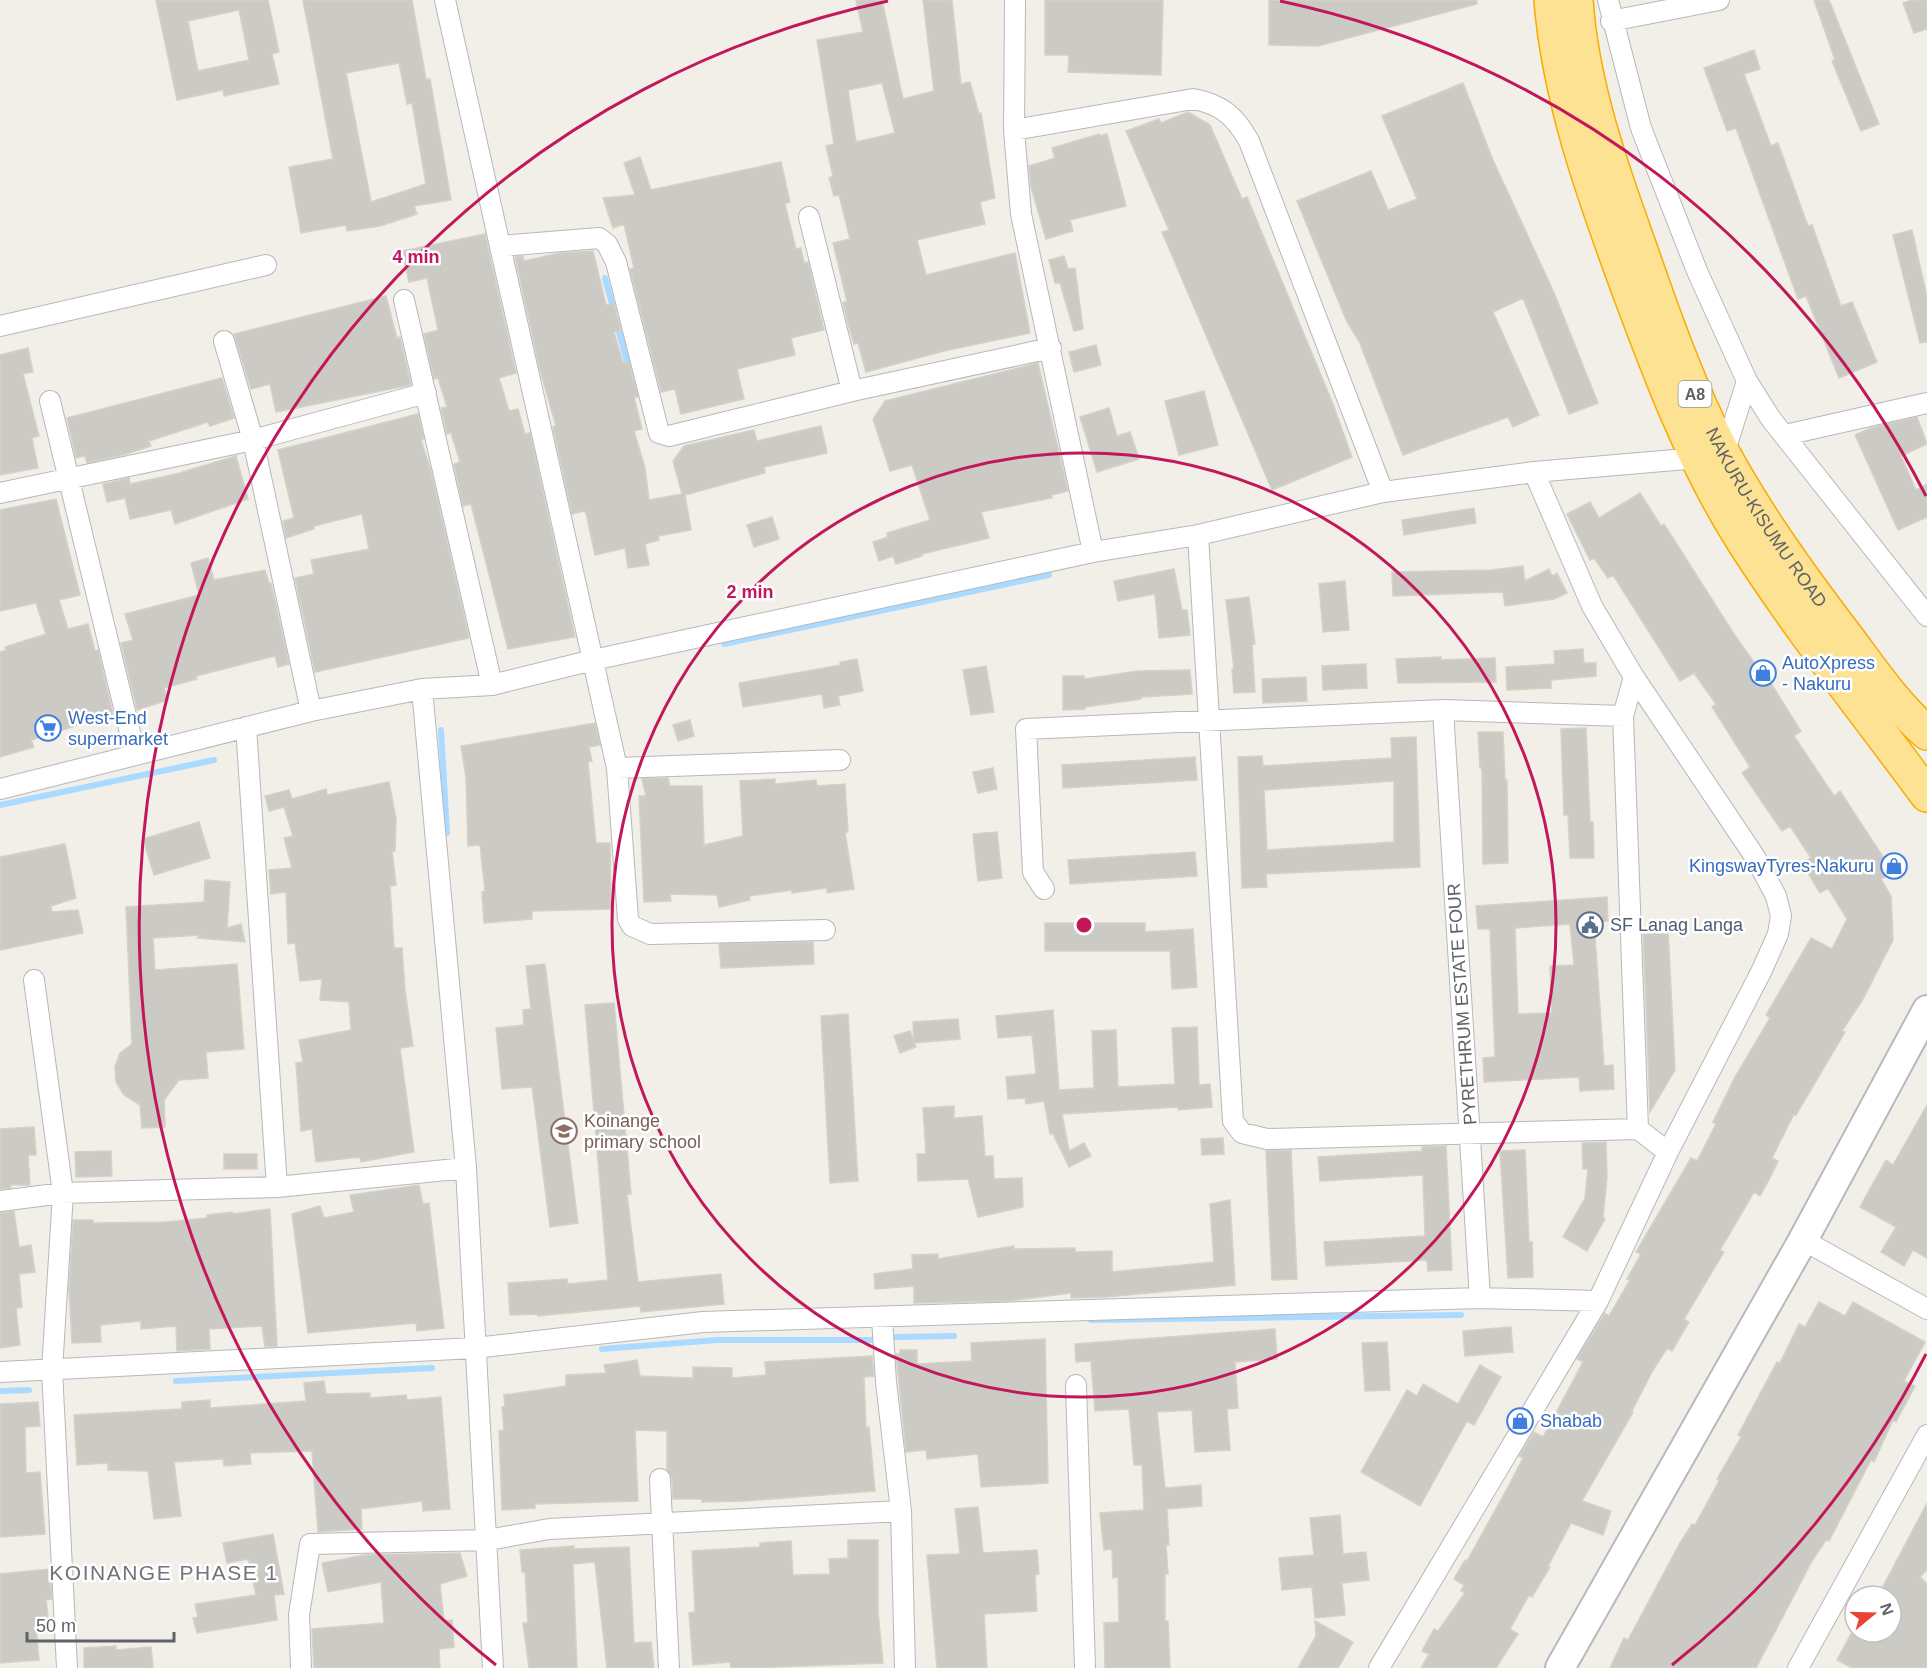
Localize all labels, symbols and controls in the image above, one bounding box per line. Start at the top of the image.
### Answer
text: 4 min [392,247,440,267]
road number: A8 [1678,381,1712,407]
street label: NAKURU-KISUMU ROAD [1702,425,1831,611]
text: 2 min [726,582,774,602]
place label: AutoXpress - Nakuru [1782,653,1875,694]
shop icon: AutoXpress - Nakuru [1748,658,1778,688]
place label: West-End supermarket [68,708,168,749]
supermarket icon: West-End supermarket [33,713,63,743]
shop icon: KingswayTyres-Nakuru [1879,851,1909,881]
place label: KingswayTyres-Nakuru [1689,856,1874,876]
street label: PYRETHRUM ESTATE FOUR [1444,882,1480,1126]
public building icon: SF Lanag Langa [1575,910,1605,940]
centre of rings [1074,915,1094,935]
place label: SF Lanag Langa [1610,915,1744,935]
place label: Koinange primary school [584,1111,701,1152]
school or university icon: Koinange primary school [549,1116,579,1146]
shop icon: Shabab [1505,1406,1535,1436]
place label: Shabab [1540,1411,1602,1431]
district label: KOINANGE PHASE 1 [49,1561,279,1584]
north arrow [1843,1584,1903,1644]
text: N [1877,1601,1897,1618]
scale bar [27,1605,174,1643]
text: 50 m [36,1616,76,1636]

